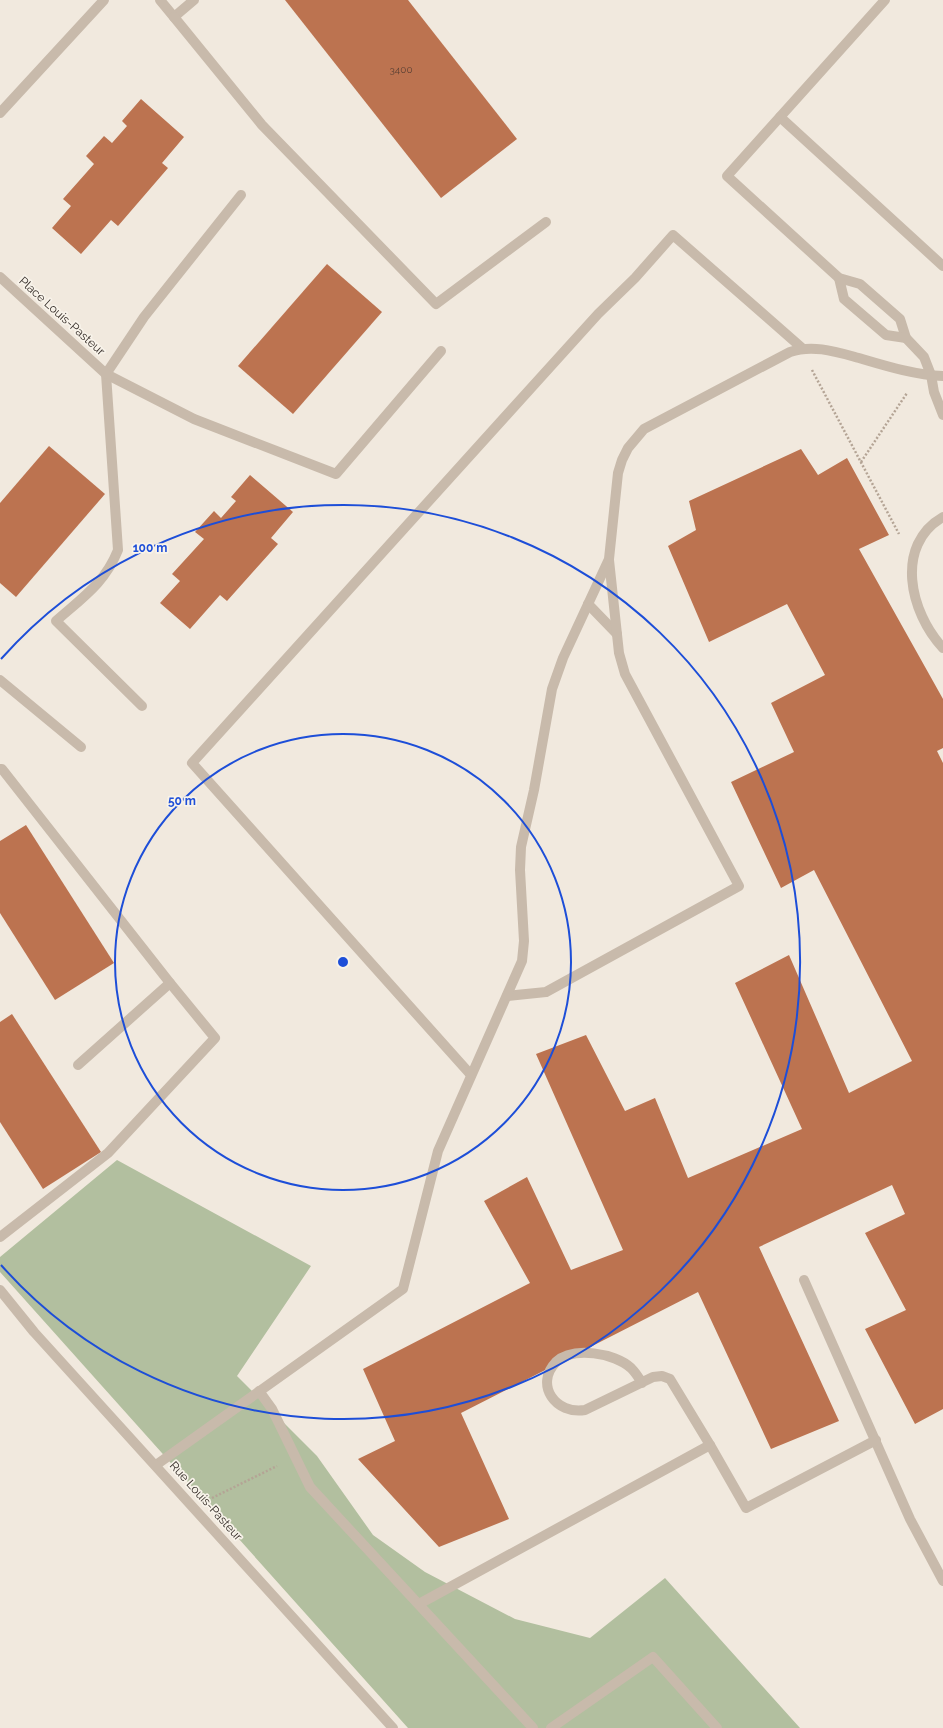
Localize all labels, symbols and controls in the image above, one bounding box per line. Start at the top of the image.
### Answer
house number: 3400 [389,64,413,75]
street label: Place Louis-Pasteur [16,274,108,359]
text: 100 m [133,541,167,555]
text: 50 m [168,794,196,808]
centre of rings [336,955,350,969]
street label: Rue Louis-Pasteur [167,1459,246,1544]

